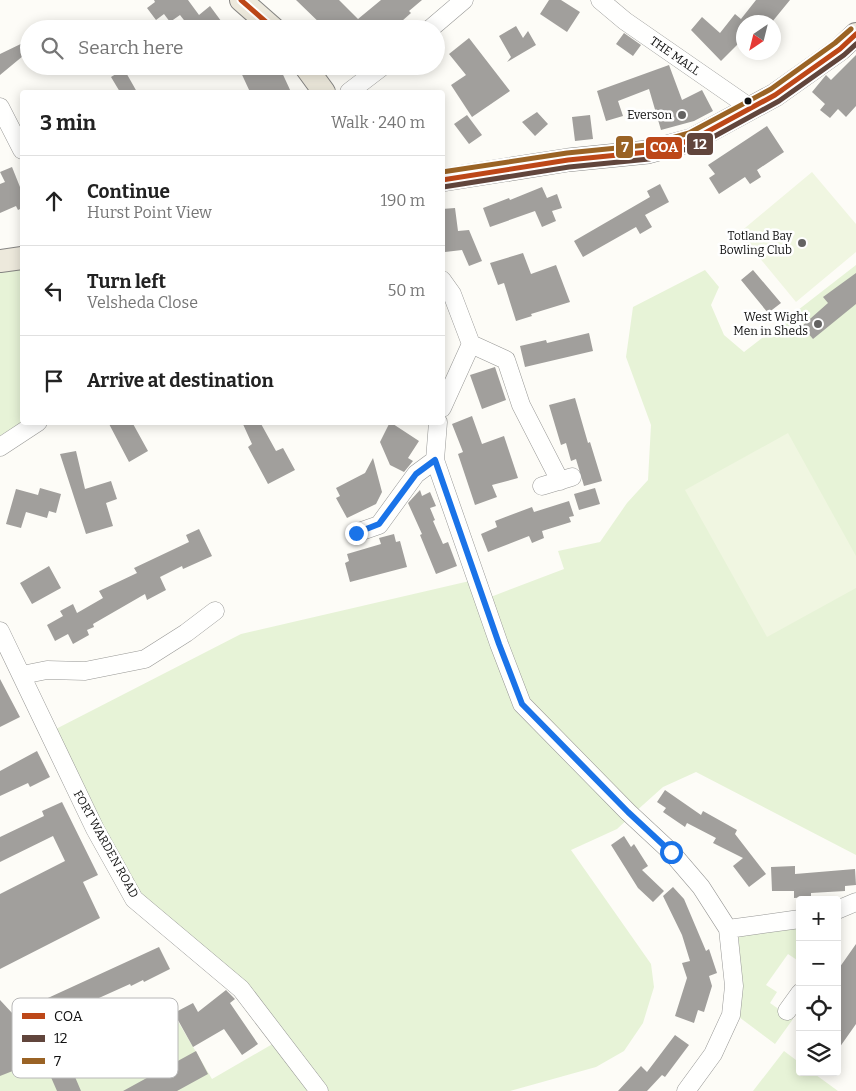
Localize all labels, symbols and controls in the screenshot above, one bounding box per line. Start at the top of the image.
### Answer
north arrow [736,15,781,60]
search box [20,20,445,75]
icon: search [38,34,66,62]
street label: THE MALL [647,34,703,79]
text: Search here [78,36,183,59]
unlabelled marker [743,96,753,106]
place label: Everson [627,108,672,122]
marker: Everson [676,109,688,121]
text: 3 min [40,110,96,136]
text: Walk · 240 m [331,113,425,132]
line badge: 12 [686,132,714,156]
line badge: 7 [615,135,634,159]
line badge: COA [645,136,683,160]
text: 12 [693,136,707,153]
text: 7 [621,139,629,156]
text: COA [650,139,678,156]
text: Continue [87,180,170,203]
icon: ahead [40,187,68,215]
text: 190 m [380,191,425,210]
text: Hurst Point View [87,203,212,222]
place label: Totland Bay Bowling Club [719,229,793,257]
marker: Totland Bay Bowling Club [796,237,808,249]
text: Turn left [87,270,166,293]
icon: left [40,277,68,305]
text: 50 m [388,281,425,300]
text: Velsheda Close [87,293,198,312]
place label: West Wight Men in Sheds [733,310,809,338]
marker: West Wight Men in Sheds [812,318,824,330]
icon: arrive [40,367,68,395]
text: Arrive at destination [87,369,274,392]
route end [345,522,368,545]
street label: FORT WARDEN ROAD [71,788,141,900]
route start [660,841,683,864]
map controls [796,896,841,1076]
button: + [796,896,841,941]
button: − [796,941,841,986]
button: locate [796,986,841,1031]
legend [12,998,178,1078]
text: COA [54,1008,83,1025]
text: 12 [54,1030,67,1047]
button: layers [796,1031,841,1076]
text: 7 [54,1053,61,1070]

